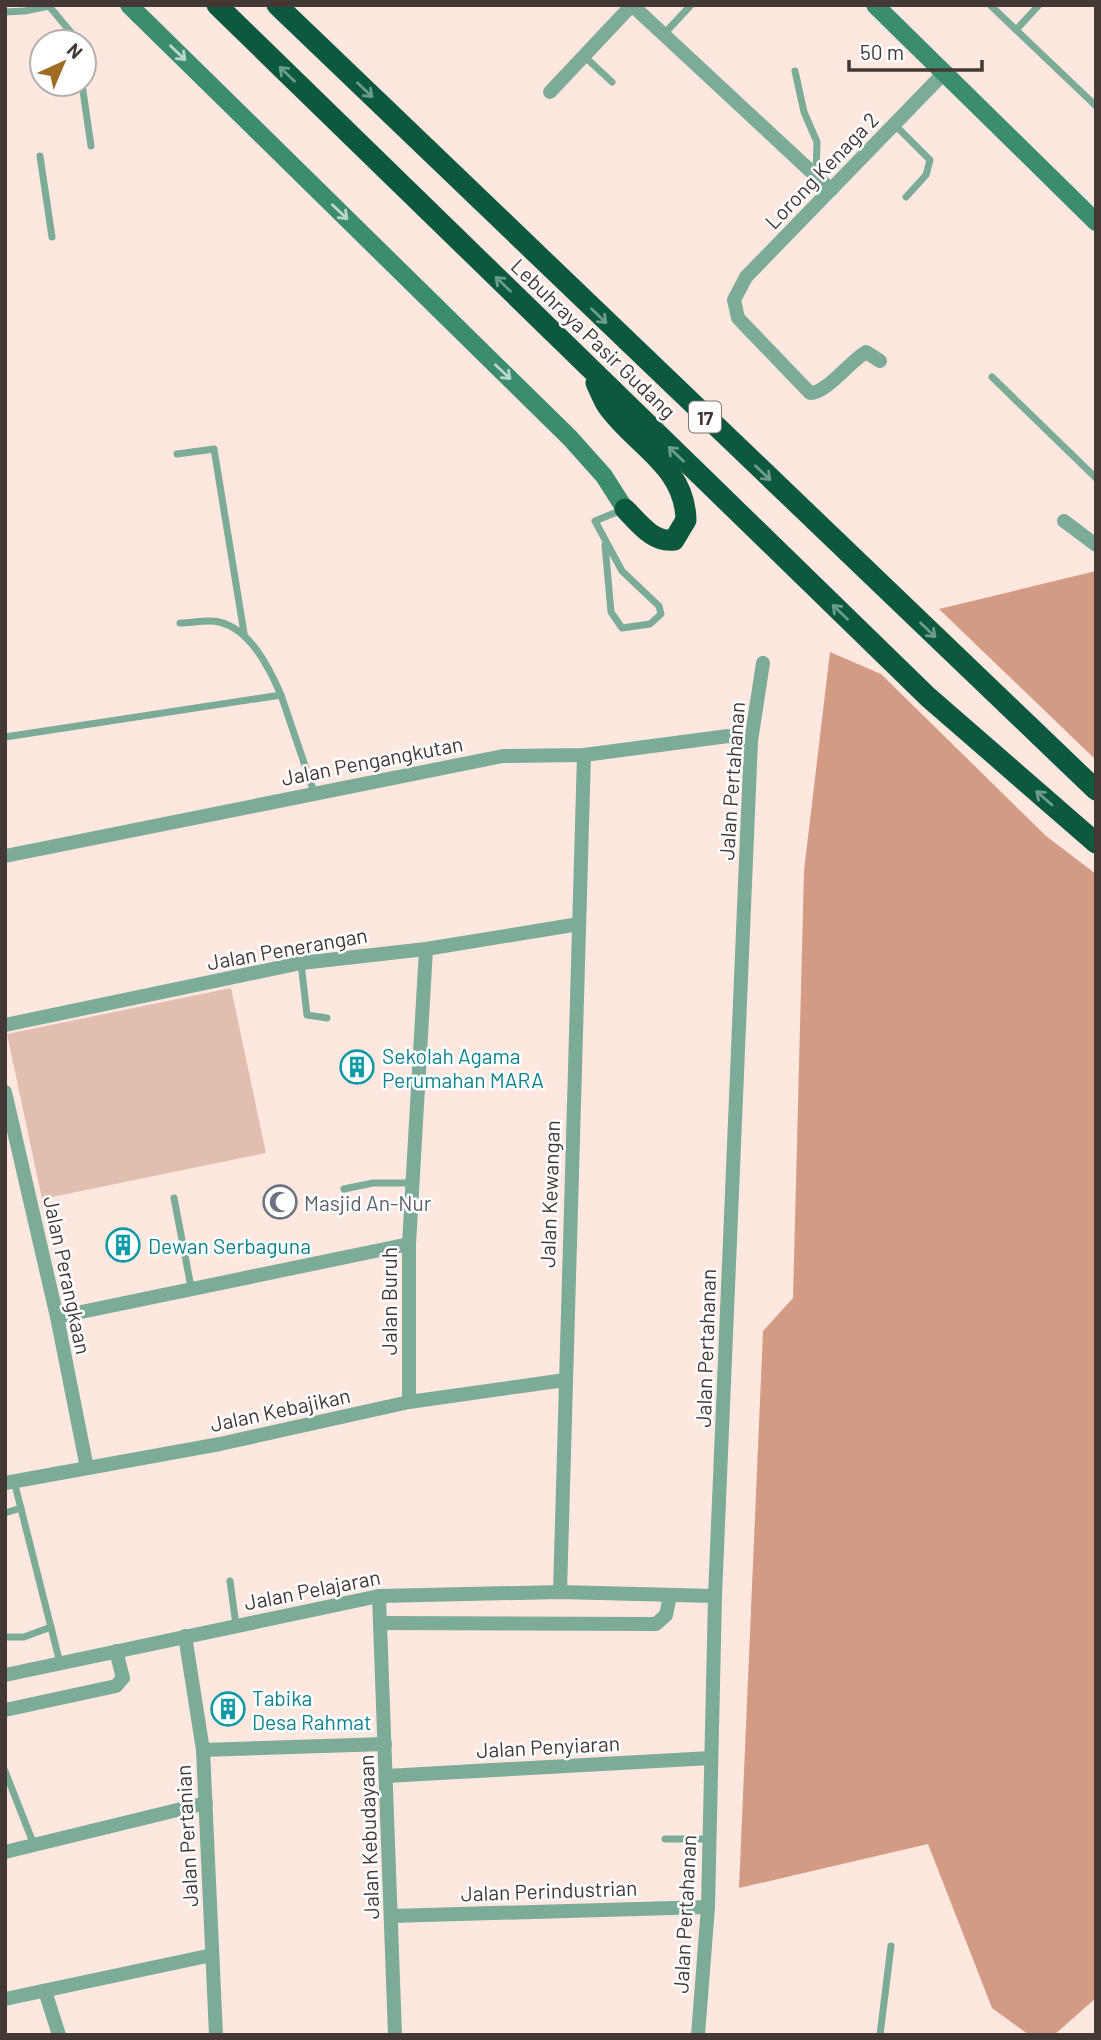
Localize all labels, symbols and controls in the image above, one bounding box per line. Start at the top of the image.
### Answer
north arrow [28,28,98,98]
scale bar [849,28,982,72]
text: N [63,38,88,63]
text: 50 m [860,39,904,64]
one-way arrow [169,44,186,61]
one-way arrow [279,65,296,82]
one-way arrow [356,82,373,99]
street label: Lorong Kenaga 2 [759,107,883,233]
one-way arrow [332,204,349,221]
street label: Lebuhraya Pasir Gudang [507,253,681,423]
one-way arrow [495,275,512,292]
one-way arrow [590,307,607,324]
one-way arrow [494,363,511,380]
road number: 17 [689,402,721,432]
one-way arrow [668,445,685,462]
one-way arrow [755,465,772,482]
one-way arrow [832,603,849,620]
one-way arrow [919,622,936,639]
street label: Jalan Pertahanan [713,701,749,861]
street label: Jalan Pengangkutan [279,730,465,790]
one-way arrow [1035,790,1053,806]
street label: Jalan Penerangan [205,922,369,974]
place label: Sekolah Agama Perumahan MARA [382,1043,544,1092]
building icon: Sekolah Agama Perumahan MARA [338,1048,376,1086]
street label: Jalan Kewangan [534,1120,564,1268]
mosque icon: Masjid An-Nur [261,1183,299,1221]
place label: Masjid An-Nur [304,1190,432,1215]
street label: Jalan Perangkaan [39,1194,97,1356]
building icon: Dewan Serbaguna [104,1226,142,1264]
place label: Dewan Serbaguna [148,1233,311,1258]
street label: Jalan Buruh [376,1247,401,1355]
street label: Jalan Pertahanan [690,1268,720,1428]
street label: Jalan Kebajikan [208,1382,352,1436]
street label: Jalan Pelajaran [242,1564,382,1614]
place label: Tabika Desa Rahmat [252,1685,372,1734]
building icon: Tabika Desa Rahmat [209,1690,247,1728]
street label: Jalan Penyiaran [476,1730,620,1762]
street label: Jalan Kebudayaan [353,1754,383,1920]
street label: Jalan Pertanian [170,1764,202,1908]
street label: Jalan Pertahanan [667,1834,701,1994]
street label: Jalan Perindustrian [460,1874,638,1906]

